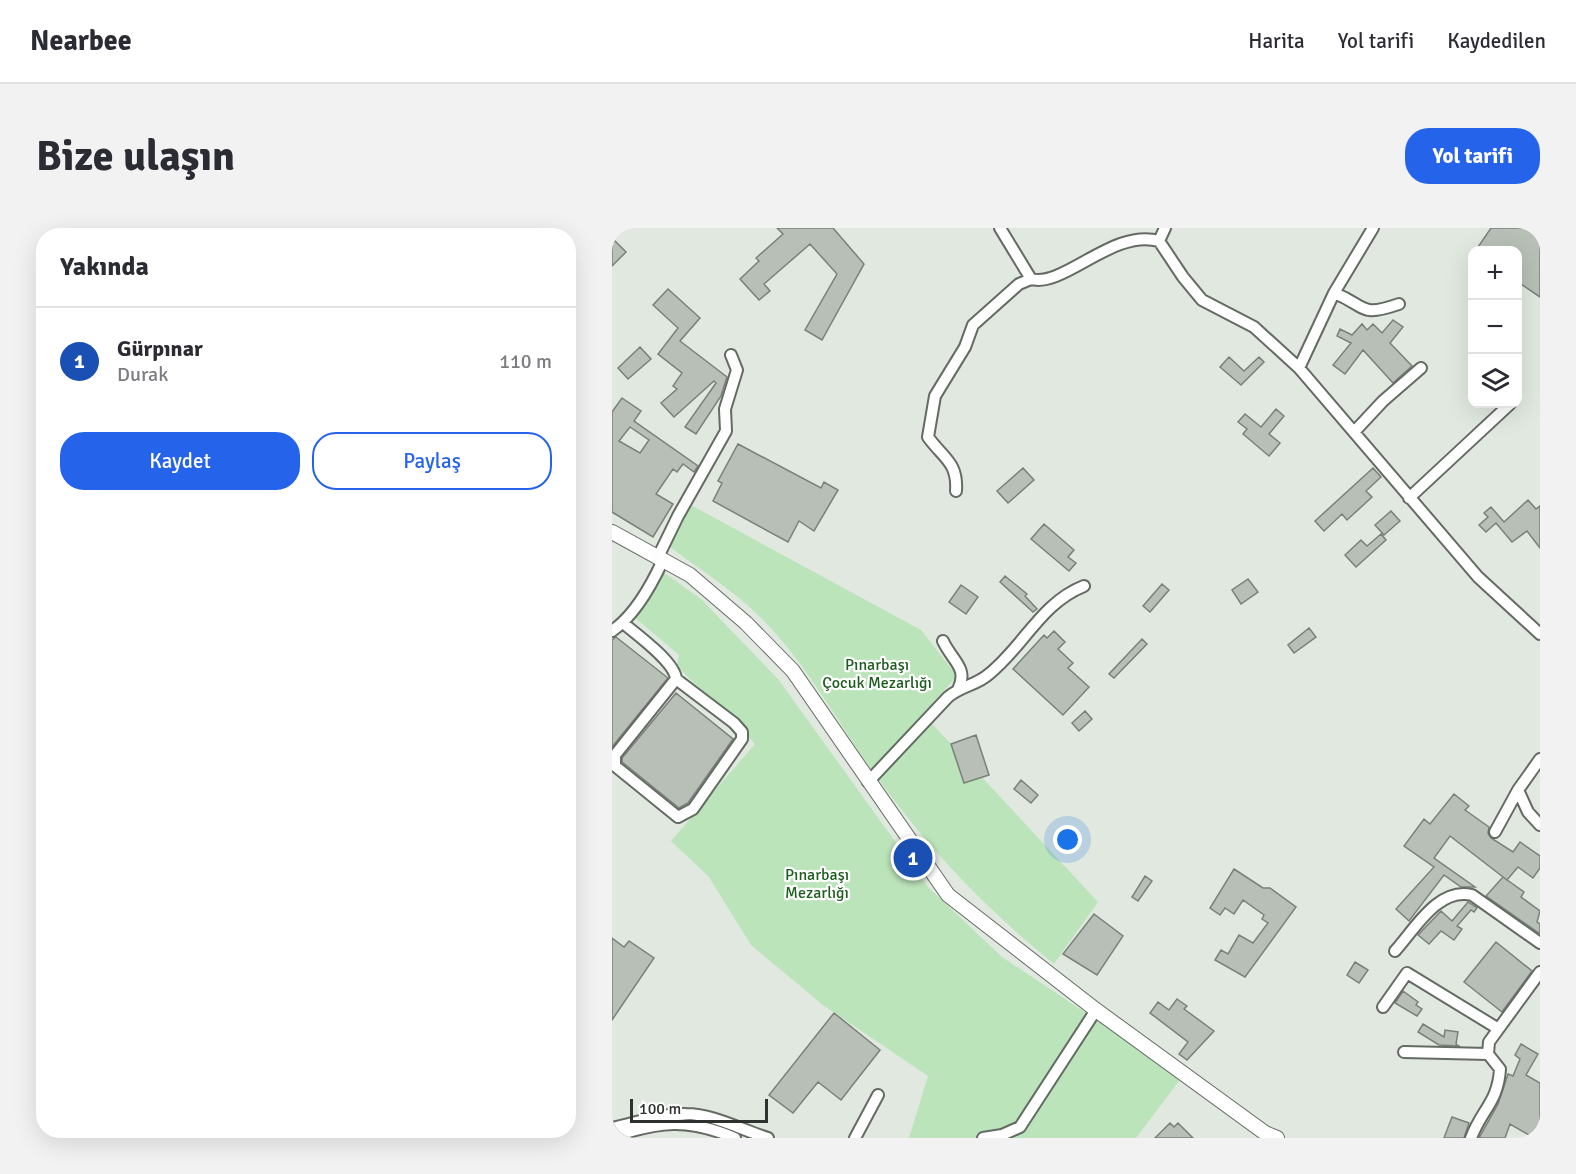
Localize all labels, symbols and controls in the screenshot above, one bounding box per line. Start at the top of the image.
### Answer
text: Nearbee [30,24,132,58]
text: Harita [1248,28,1305,54]
text: Yol tarifi [1338,28,1414,54]
text: Kaydedilen [1447,28,1546,54]
button: Yol tarifi [1405,128,1540,184]
text: Bize ulaşın [36,131,235,182]
map controls [1468,246,1522,408]
button: + [1468,246,1522,300]
text: Yakında [60,251,149,283]
button: − [1468,300,1522,354]
text: Gürpınar [117,335,203,362]
text: 1 [74,349,85,374]
text: 110 m [499,349,552,374]
button: layers [1468,354,1522,408]
text: Durak [117,362,168,387]
button: Kaydet [60,432,300,490]
button: Paylaş [312,432,552,490]
park label: Pınarbaşı Çocuk Mezarlığı [822,655,932,693]
your location [1053,825,1082,854]
pin: 1 [894,836,932,880]
park label: Pınarbaşı Mezarlığı [785,865,849,903]
scale bar [630,1096,768,1124]
text: 100 m [639,1099,681,1119]

